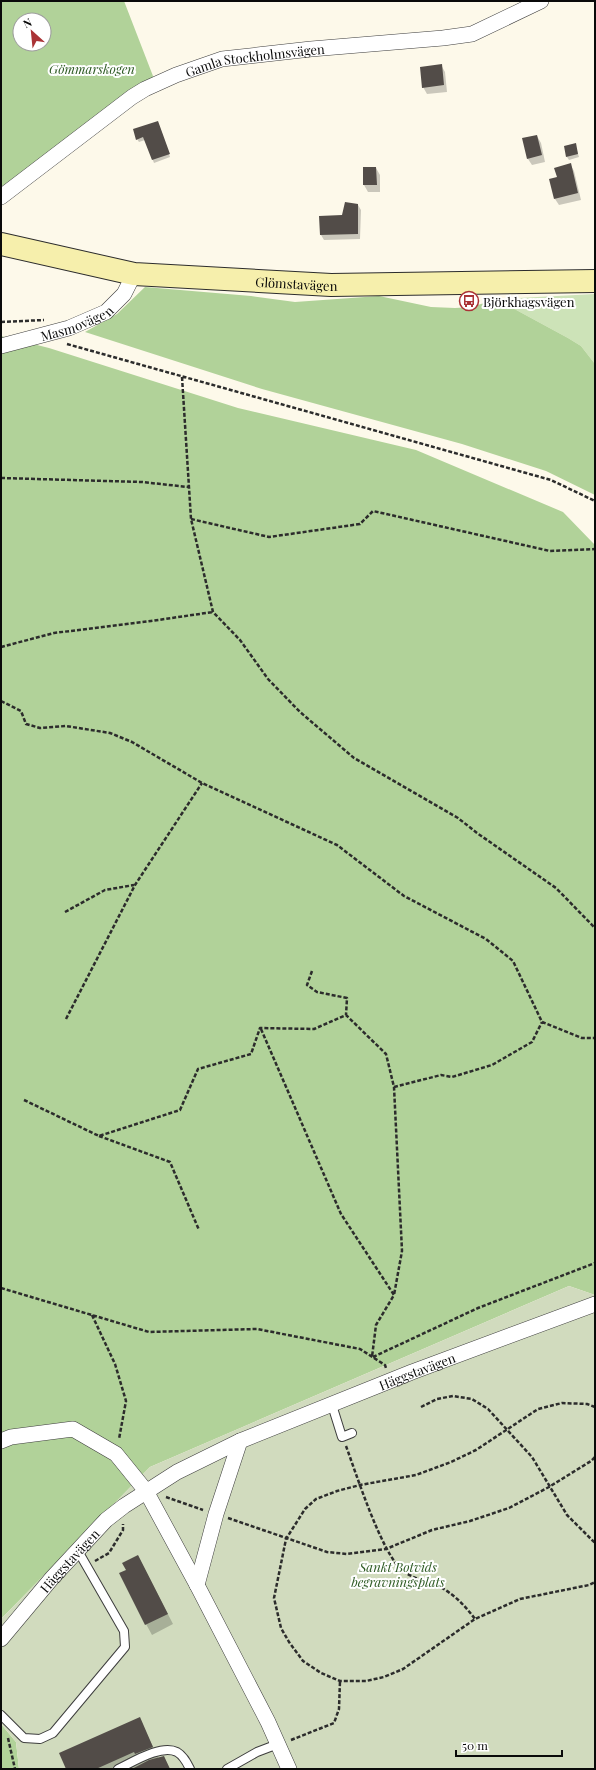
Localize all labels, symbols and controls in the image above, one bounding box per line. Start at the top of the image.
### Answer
north arrow [12,12,52,52]
text: N [20,14,34,31]
street label: Gamla Stockholmsvägen [183,39,325,80]
park label: Gömmarskogen [49,60,135,77]
street label: Glömstavägen [255,272,338,294]
bus stop icon: Björkhagsvägen [458,290,480,312]
place label: Björkhagsvägen [483,293,575,310]
street label: Masmovägen [38,301,117,344]
street label: Häggstavägen [376,1348,458,1393]
street label: Häggstavägen [35,1525,103,1596]
park label: Sankt Botvids begravningsplats [350,1558,445,1590]
scale bar [456,1732,562,1758]
text: 50 m [462,1737,488,1753]

